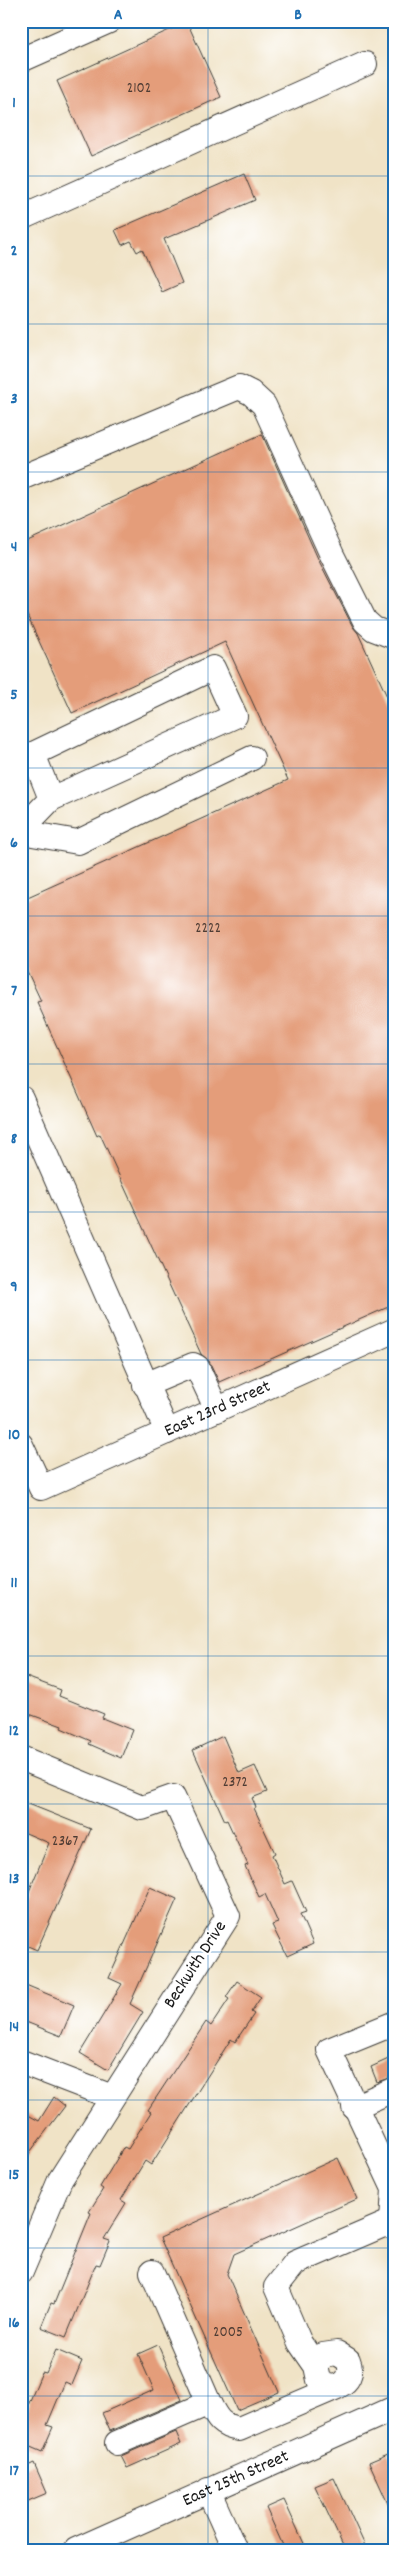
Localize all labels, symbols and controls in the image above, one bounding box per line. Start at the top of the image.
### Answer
text: A [114,4,123,27]
text: B [294,4,302,27]
house number: 2102 [127,78,151,100]
text: 1 [12,92,16,115]
text: 2 [11,240,18,263]
text: 3 [10,388,18,411]
text: 4 [11,536,17,559]
text: 5 [10,684,18,707]
text: 6 [10,832,18,855]
house number: 2222 [195,918,221,940]
text: 7 [11,980,17,1003]
text: 8 [11,1128,18,1151]
text: 9 [10,1276,18,1299]
street label: East 23rd Street [161,1374,275,1444]
text: 10 [8,1424,20,1447]
text: 11 [10,1572,18,1595]
text: 12 [9,1720,19,1743]
house number: 2372 [222,1772,248,1794]
house number: 2367 [52,1831,78,1853]
text: 13 [9,1868,19,1891]
street label: Beckwith Drive [158,1916,234,2014]
text: 14 [9,2016,19,2039]
text: 15 [9,2164,19,2187]
text: 16 [8,2312,20,2335]
house number: 2005 [213,2322,243,2344]
street label: East 25th Street [179,2444,293,2513]
text: 17 [9,2460,19,2483]

